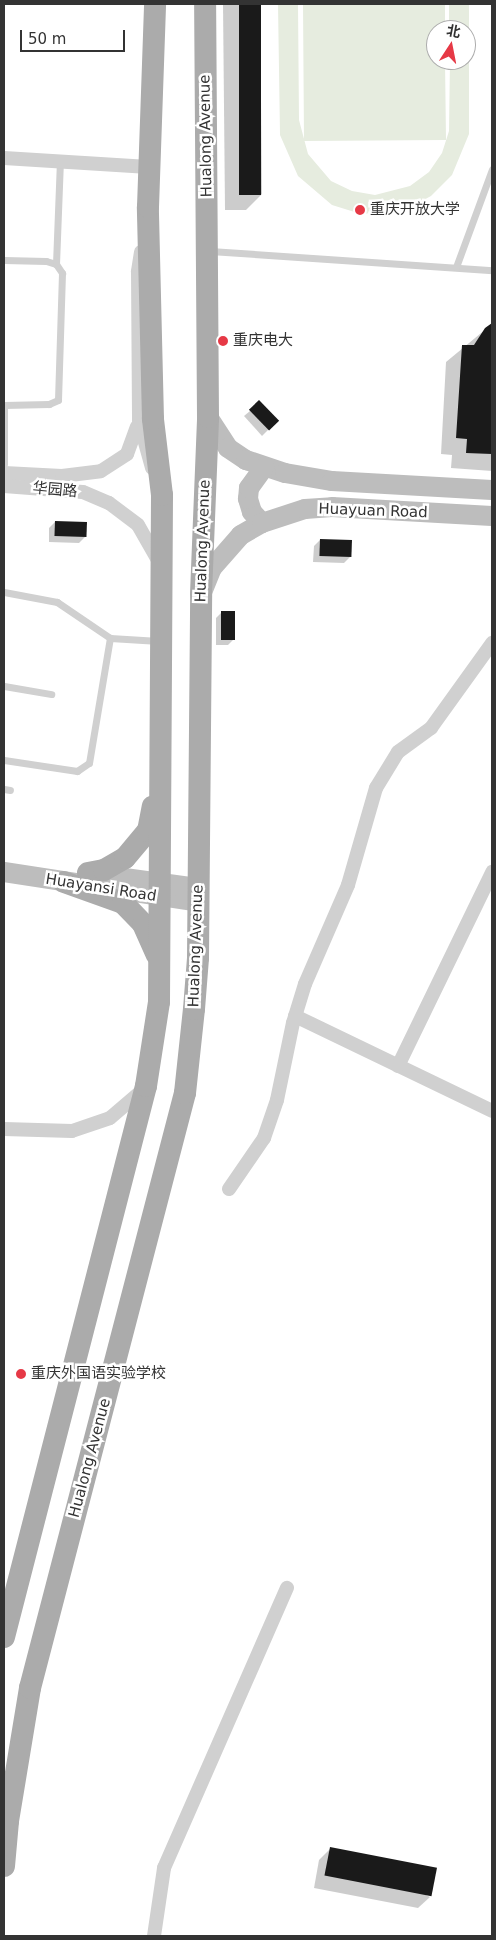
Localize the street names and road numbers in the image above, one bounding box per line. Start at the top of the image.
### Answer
street label: Hualong Avenue [196,74,216,198]
street label: 华园路 [32,479,78,501]
street label: Hualong Avenue [192,479,214,603]
street label: Huayuan Road [318,500,428,522]
street label: Huayansi Road [44,870,158,906]
street label: Hualong Avenue [185,884,207,1008]
street label: Hualong Avenue [65,1396,115,1520]

